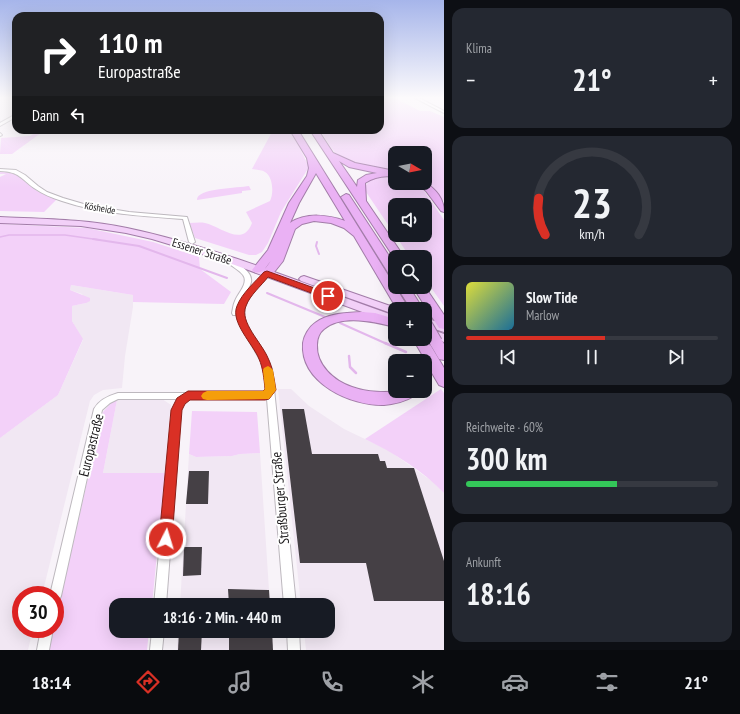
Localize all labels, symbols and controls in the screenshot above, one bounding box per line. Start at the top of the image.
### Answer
text: 110 m [98,24,162,61]
icon: right [32,28,84,80]
text: Klima [466,40,492,57]
text: Europastraße [98,60,181,83]
text: 21° [572,60,612,99]
text: − [466,66,475,94]
text: + [709,66,718,94]
icon: left [67,104,89,126]
text: Dann [32,106,59,125]
north arrow [388,146,432,190]
map controls [388,146,432,398]
text: 23 [572,175,612,228]
button: sound [388,198,432,242]
street label: Kösheide [83,199,117,217]
text: km/h [579,223,605,242]
street label: Essener Straße [170,234,234,268]
button: search [388,250,432,294]
pin [311,279,345,313]
icon: arrive [317,285,339,307]
text: Slow Tide [526,288,578,307]
button: + [388,302,432,346]
text: Marlow [526,307,559,324]
icon: previous [497,346,519,368]
icon: pause [581,346,603,368]
icon: next [665,346,687,368]
button: − [388,354,432,398]
street label: Europastraße [74,411,108,478]
text: Reichweite · 60% [466,419,543,436]
text: 300 km [466,439,547,478]
street label: Straßburger Straße [267,451,293,545]
position arrow [145,518,187,560]
text: Ankunft [466,554,501,571]
text: 18:16 [466,574,531,613]
speed limit sign: 30 [12,586,64,638]
text: 18:16 · 2 Min. · 440 m [163,608,281,627]
icon: directions [134,668,162,696]
icon: music [226,668,254,696]
icon: phone [318,668,346,696]
icon: climate [409,668,437,696]
icon: car [501,668,529,696]
icon: filters [593,668,621,696]
text: 18:14 [32,671,71,694]
text: 21° [684,671,708,694]

